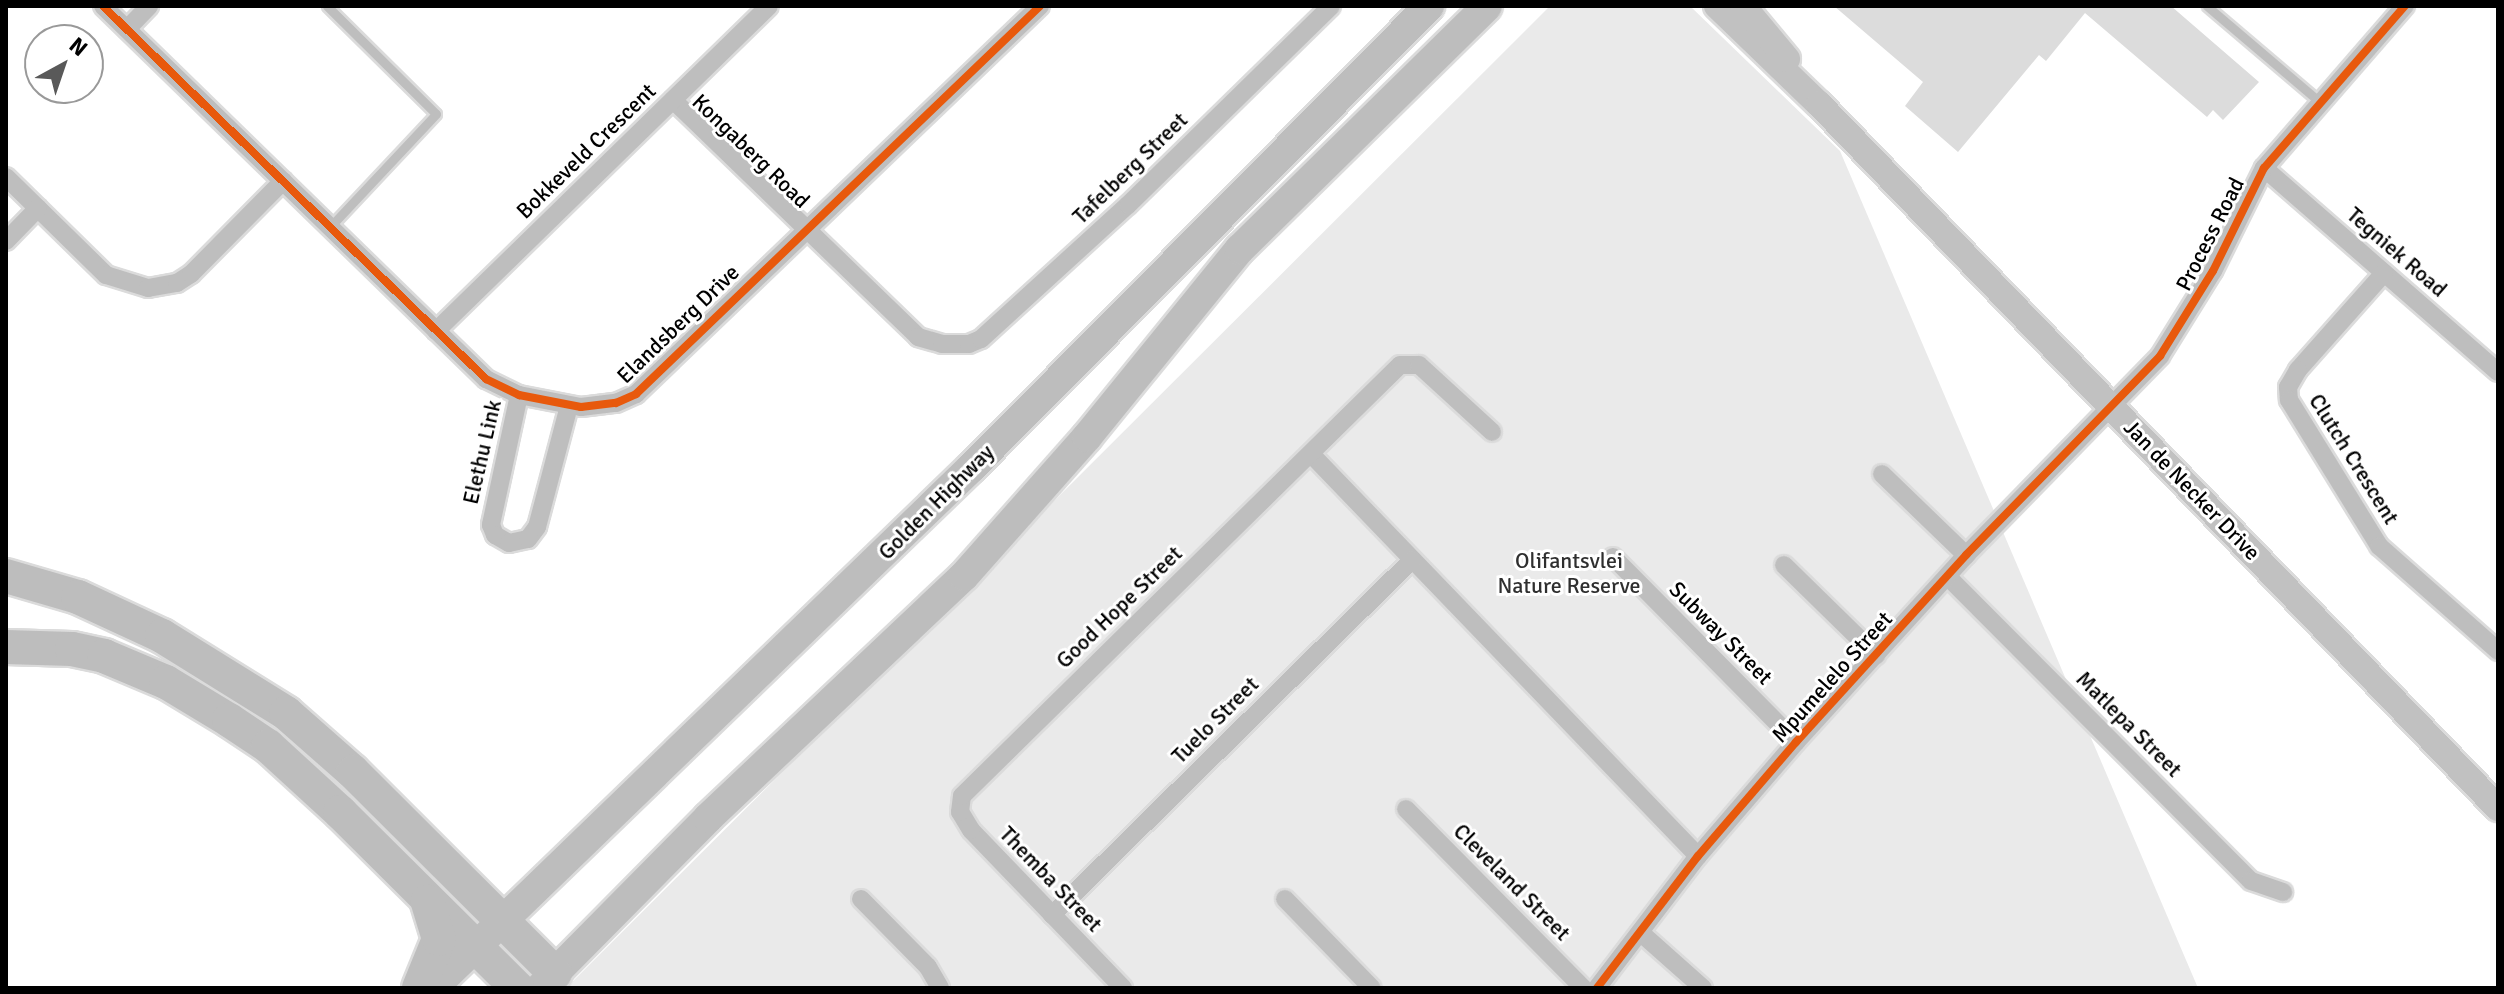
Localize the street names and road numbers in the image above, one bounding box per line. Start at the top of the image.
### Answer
street label: Bokkeveld Crescent [511,78,661,224]
street label: Kongaberg Road [687,88,815,214]
street label: Tafelberg Street [1067,107,1193,229]
street label: Process Road [2170,173,2250,295]
street label: Tegniek Road [2342,202,2452,302]
street label: Elandsberg Drive [611,259,745,389]
street label: Clutch Crescent [2303,389,2405,529]
street label: Elethu Link [457,397,507,507]
street label: Jan de Necker Drive [2118,414,2266,566]
street label: Golden Highway [873,439,999,565]
street label: Good Hope Street [1051,540,1187,674]
street label: Subway Street [1664,576,1778,690]
street label: Mpumelelo Street [1766,606,1898,748]
street label: Matlepa Street [2071,666,2187,782]
street label: Tuelo Street [1166,671,1264,769]
street label: Cleveland Street [1448,818,1576,946]
street label: Themba Street [994,821,1108,937]

